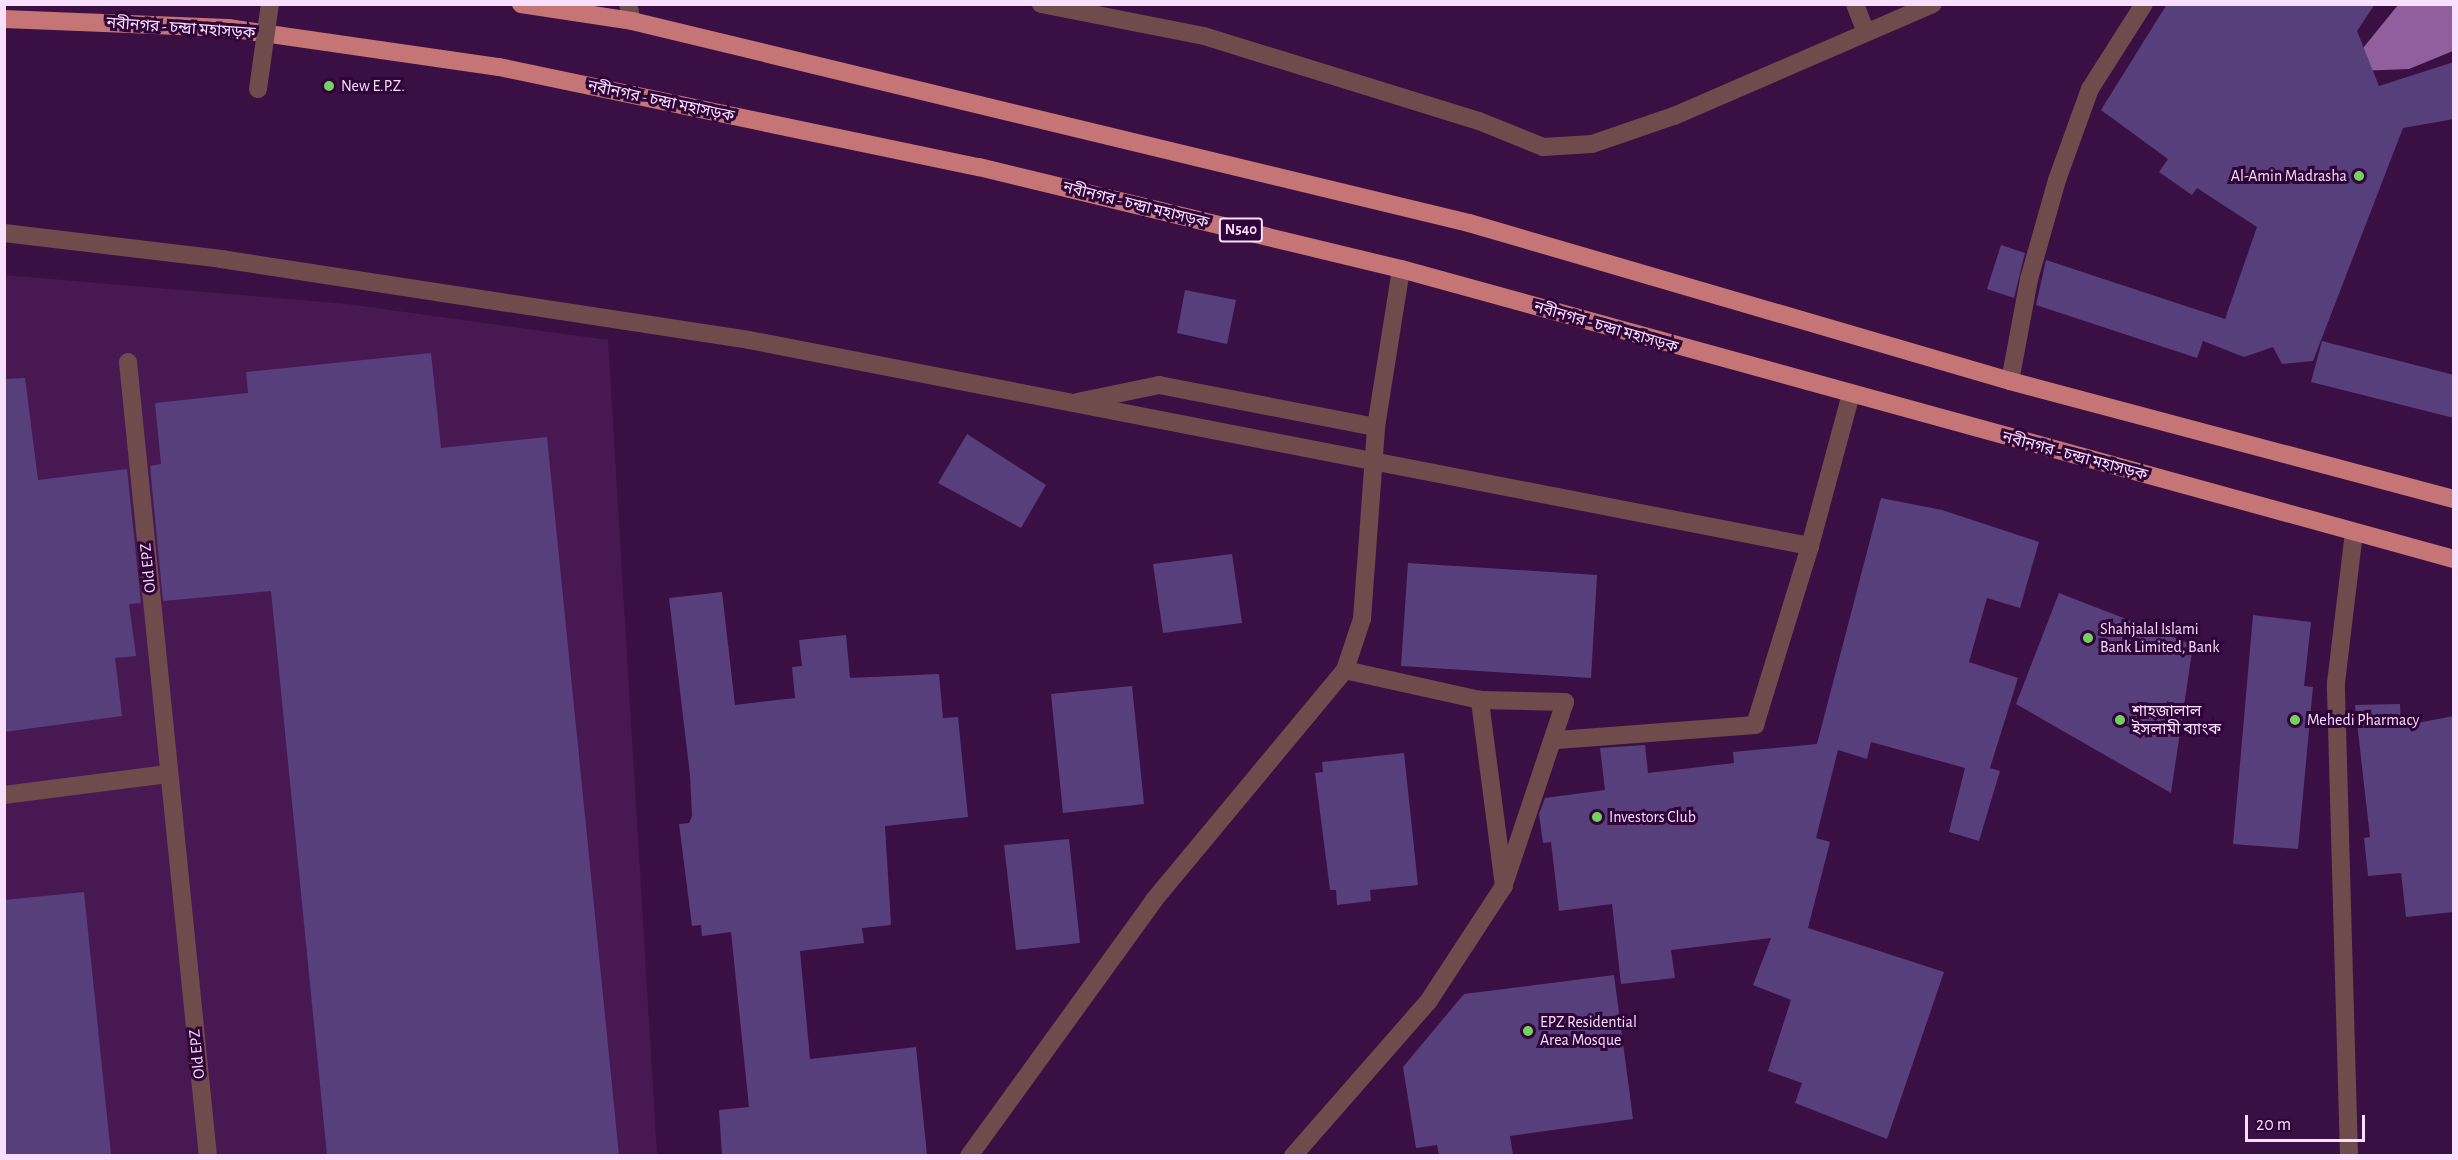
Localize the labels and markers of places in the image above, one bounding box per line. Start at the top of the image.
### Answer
place label: New E.P.Z. [341,76,405,96]
marker: New E.P.Z. [322,79,336,93]
place label: Al-Amin Madrasha [2231,166,2347,186]
marker: Al-Amin Madrasha [2352,169,2366,183]
place label: Shahjalal Islami Bank Limited, Bank [2100,619,2219,657]
marker: Shahjalal Islami Bank Limited, Bank [2081,631,2095,645]
place label: শাহজালাল ইসলামী ব্যাংক [2132,701,2221,739]
place label: Mehedi Pharmacy [2307,710,2419,730]
marker: শাহজালাল ইসলামী ব্যাংক [2113,713,2127,727]
marker: Mehedi Pharmacy [2288,713,2302,727]
place label: Investors Club [1609,807,1696,827]
marker: Investors Club [1590,810,1604,824]
place label: EPZ Residential Area Mosque [1540,1012,1637,1050]
marker: EPZ Residential Area Mosque [1521,1024,1535,1038]

